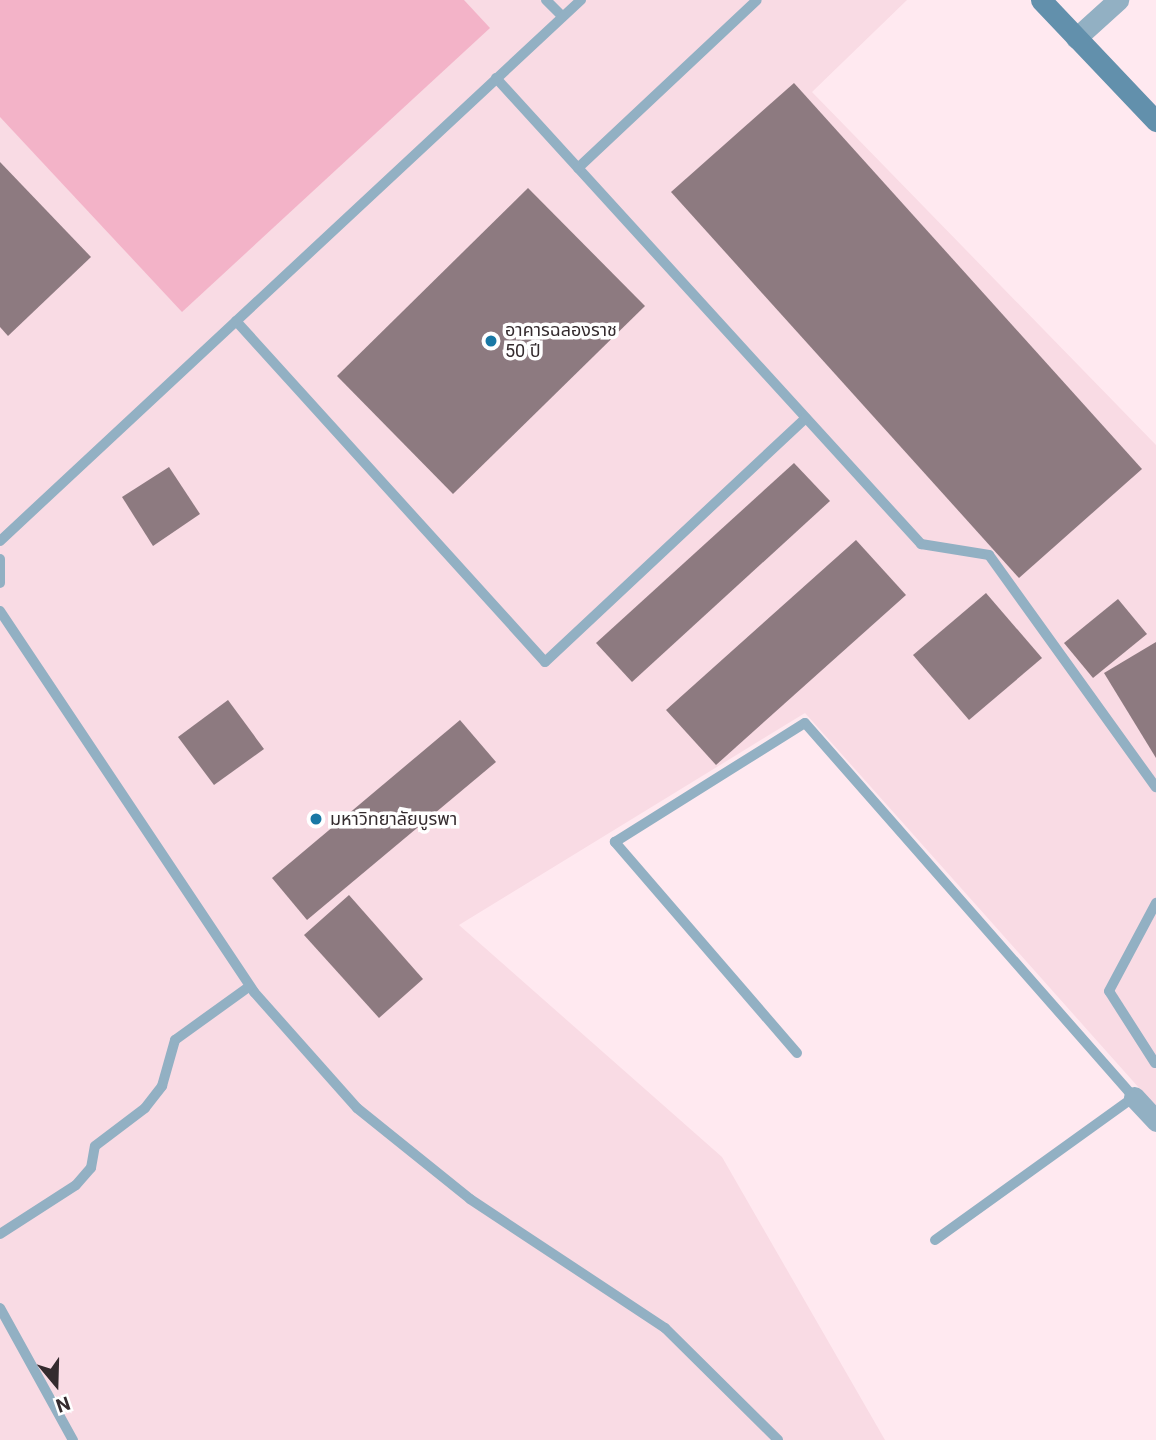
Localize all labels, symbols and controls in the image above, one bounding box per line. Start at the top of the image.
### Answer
place label: อาคารฉลองราช 50 ปี [505,320,617,362]
marker: อาคารฉลองราช 50 ปี [483,333,499,349]
place label: มหาวิทยาลัยบูรพา [330,808,457,830]
marker: มหาวิทยาลัยบูรพา [308,811,324,827]
north arrow [21,1349,91,1419]
text: N [53,1391,73,1417]

